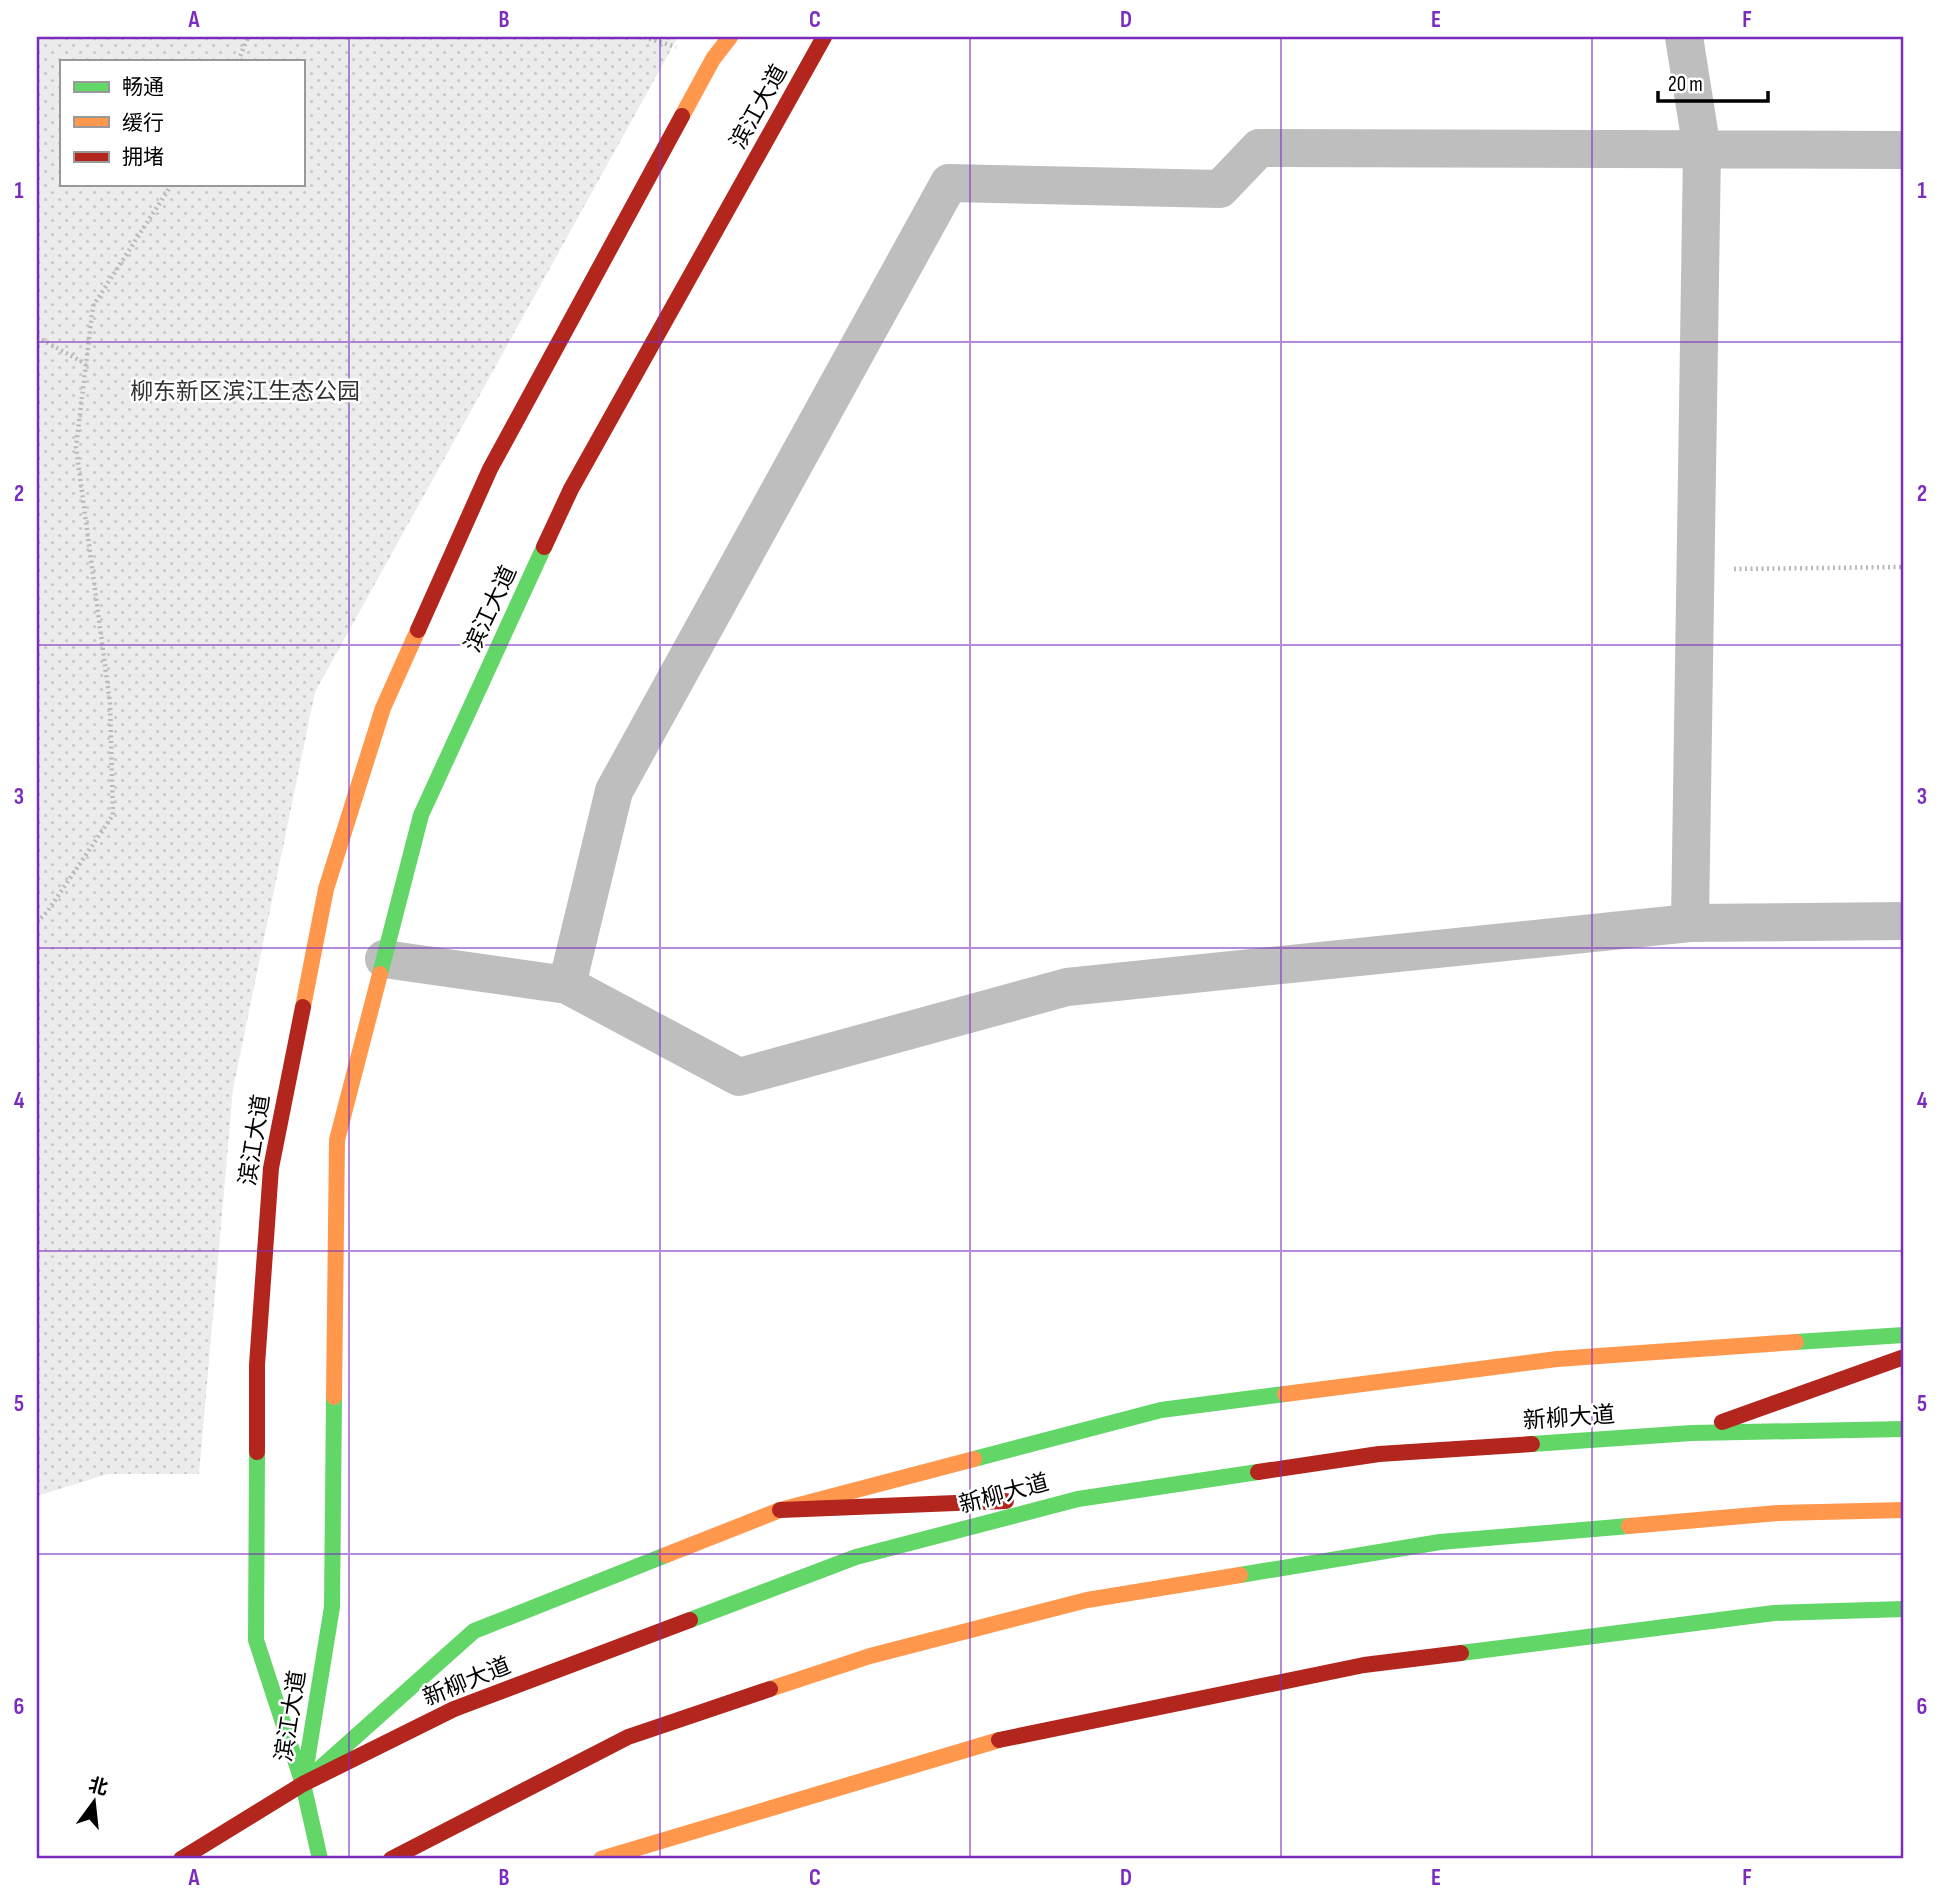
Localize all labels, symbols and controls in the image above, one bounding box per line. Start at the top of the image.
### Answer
text: A [188,6,201,34]
text: B [499,6,510,34]
text: C [809,6,821,34]
text: D [1120,6,1132,34]
text: E [1431,6,1441,34]
text: F [1742,6,1752,34]
legend [60,60,304,186]
street label: 滨江大道 [724,60,794,154]
scale bar [1658,60,1768,104]
text: 20 m [1668,72,1703,97]
text: 畅通 [122,75,164,100]
text: 缓行 [122,111,164,136]
text: 拥堵 [122,145,164,170]
text: 1 [14,177,24,205]
text: 1 [1917,177,1927,205]
park label: 柳东新区滨江生态公园 [130,378,360,406]
text: 2 [14,480,24,508]
text: 2 [1917,480,1927,508]
street label: 滨江大道 [459,561,523,657]
text: 3 [14,783,24,811]
text: 3 [1917,783,1927,811]
text: 4 [14,1087,25,1115]
text: 4 [1917,1087,1928,1115]
street label: 滨江大道 [234,1092,276,1188]
text: 5 [14,1390,24,1418]
text: 5 [1917,1390,1927,1418]
street label: 新柳大道 [1522,1401,1616,1435]
street label: 新柳大道 [956,1469,1052,1519]
street label: 新柳大道 [419,1652,515,1712]
street label: 滨江大道 [270,1668,312,1764]
text: 6 [14,1693,24,1721]
text: 6 [1917,1693,1927,1721]
north arrow [60,1766,130,1836]
text: 北 [86,1773,110,1801]
text: A [188,1864,201,1892]
text: B [499,1864,510,1892]
text: C [809,1864,821,1892]
text: D [1120,1864,1132,1892]
text: E [1431,1864,1441,1892]
text: F [1742,1864,1752,1892]

